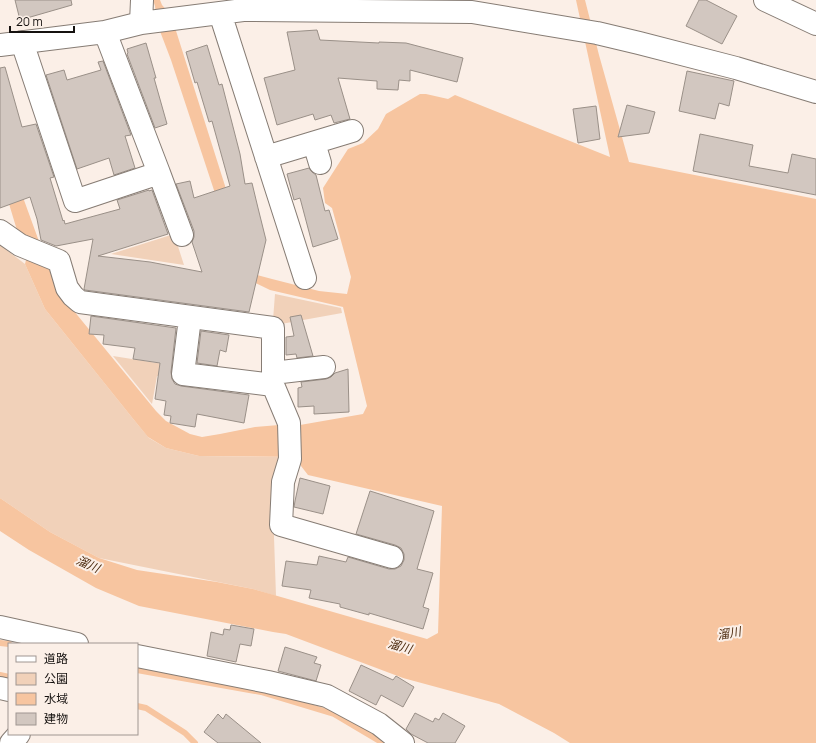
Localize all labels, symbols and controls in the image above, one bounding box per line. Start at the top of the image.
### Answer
scale bar [10,8,74,34]
text: 20 m [16,13,43,30]
water label: 溜川 [74,551,104,577]
water label: 溜川 [716,622,744,643]
water label: 溜川 [386,635,416,658]
legend [8,643,138,735]
text: 道路 [44,650,68,667]
text: 公園 [44,670,68,687]
text: 水域 [44,690,68,707]
text: 建物 [44,710,68,727]

